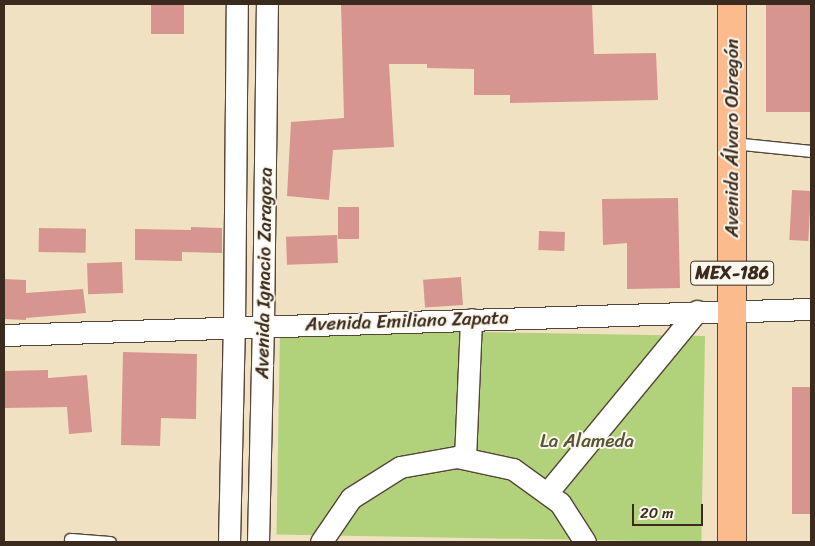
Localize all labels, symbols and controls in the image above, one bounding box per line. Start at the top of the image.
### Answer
street label: Avenida Álvaro Obregón [721,38,743,238]
street label: Avenida Ignacio Zaragoza [251,167,277,379]
road number: MEX-186 [690,258,774,288]
street label: Avenida Emiliano Zapata [305,306,509,336]
park label: La Alameda [540,430,634,452]
scale bar [635,494,706,526]
text: 20 m [640,500,674,526]

